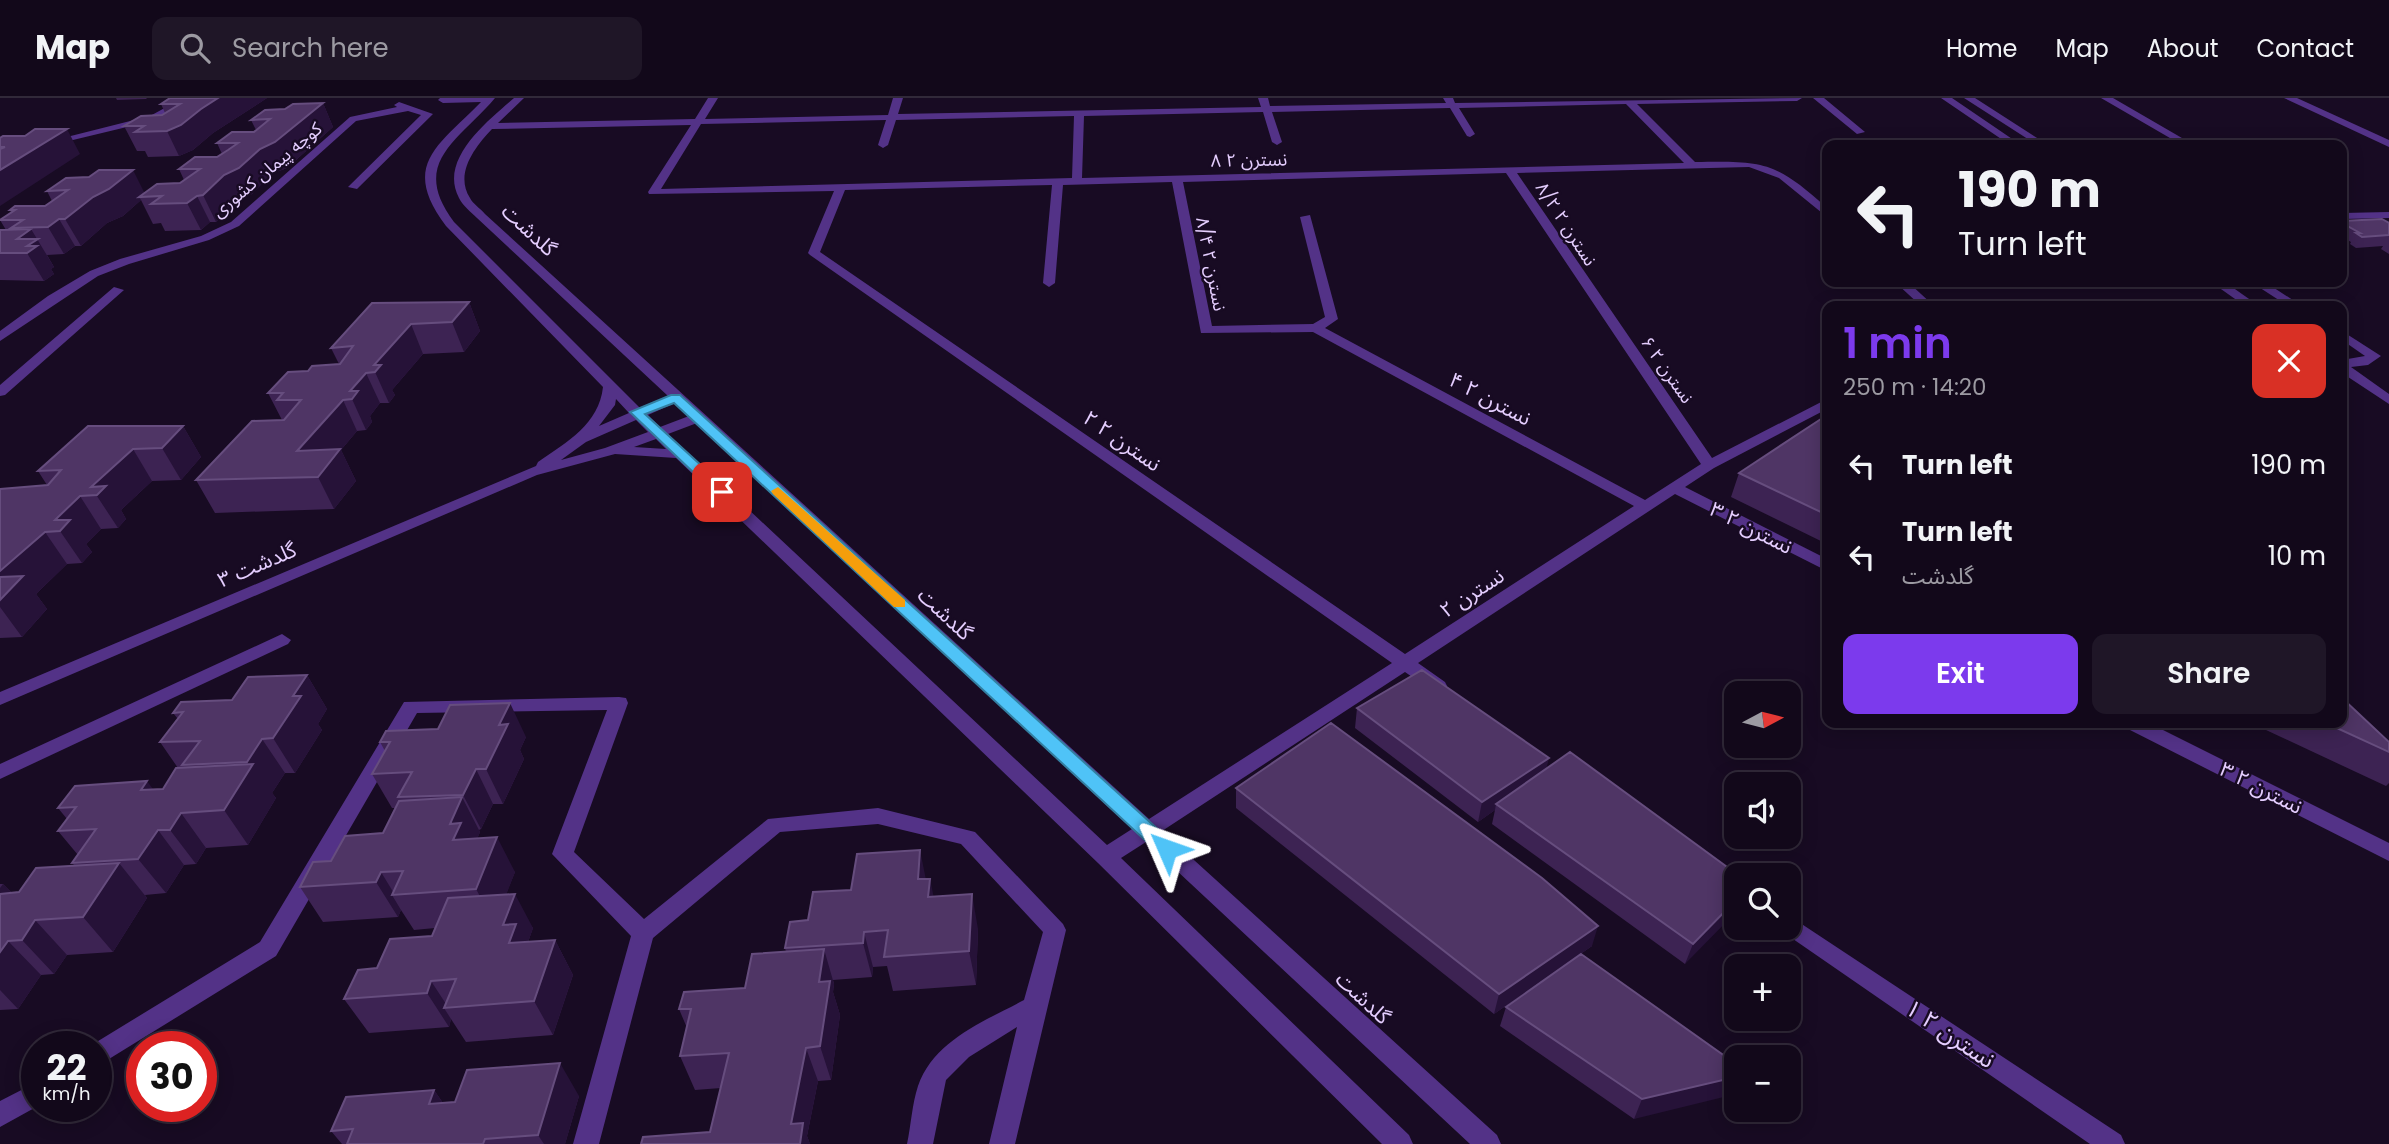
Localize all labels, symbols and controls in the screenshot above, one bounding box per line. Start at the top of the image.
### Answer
search box [152,17,642,80]
text: Map [35,24,110,71]
icon: search [176,29,214,67]
text: Search here [232,30,389,66]
text: Home [1946,32,2018,65]
text: Map [2056,32,2109,65]
text: About [2147,32,2218,65]
text: Contact [2256,32,2354,65]
street label: کوچه پیمان کشوری [206,116,327,223]
street label: ۸ نسترن ۲ [1211,146,1287,173]
text: 190 m [1958,156,2101,224]
icon: left [1843,168,1934,259]
street label: ۸/۲ نسترن ۲ [1530,177,1603,271]
street label: گلدشت [495,197,563,263]
street label: ۸/۴ نسترن ۲ [1190,215,1233,313]
text: Turn left [1958,221,2087,266]
text: 1 min [1843,314,1952,373]
button: close [2252,324,2326,398]
street label: ۶ نسترن ۲ [1635,331,1700,408]
street label: ۴ نسترن ۲ [1444,365,1536,432]
text: 250 m · 14:20 [1843,371,1987,403]
street label: ۲ نسترن ۲ [1077,403,1167,478]
icon: left [1843,447,1881,485]
text: Turn left [1902,447,2013,483]
text: 190 m [2251,447,2326,483]
pin [692,462,752,522]
icon: arrive [703,473,741,511]
street label: ۳ نسترن ۲ [1705,494,1798,561]
text: Turn left [1902,514,2013,550]
street label: گلدشت ۳ [213,535,301,594]
icon: left [1843,538,1881,576]
text: 10 m [2268,538,2326,574]
text: گلدشت [1902,560,1974,592]
street label: نسترن ۲ [1434,561,1510,624]
street label: گلدشت [911,581,979,647]
button: Exit [1843,634,2078,714]
button: Share [2092,634,2326,714]
north arrow [1724,681,1801,758]
map controls [1724,681,1801,1122]
street label: ۳ نسترن ۲ [2215,754,2308,821]
button: sound [1724,772,1801,849]
position arrow [1130,812,1204,886]
button: search [1724,863,1801,940]
button: + [1724,954,1801,1031]
street label: گلدشت [1329,965,1397,1031]
street label: ۱ نسترن ۲ [1899,991,2002,1076]
speed limit sign: 30 [126,1031,217,1122]
text: 22 [47,1043,86,1092]
button: − [1724,1045,1801,1122]
text: km/h [43,1081,90,1106]

